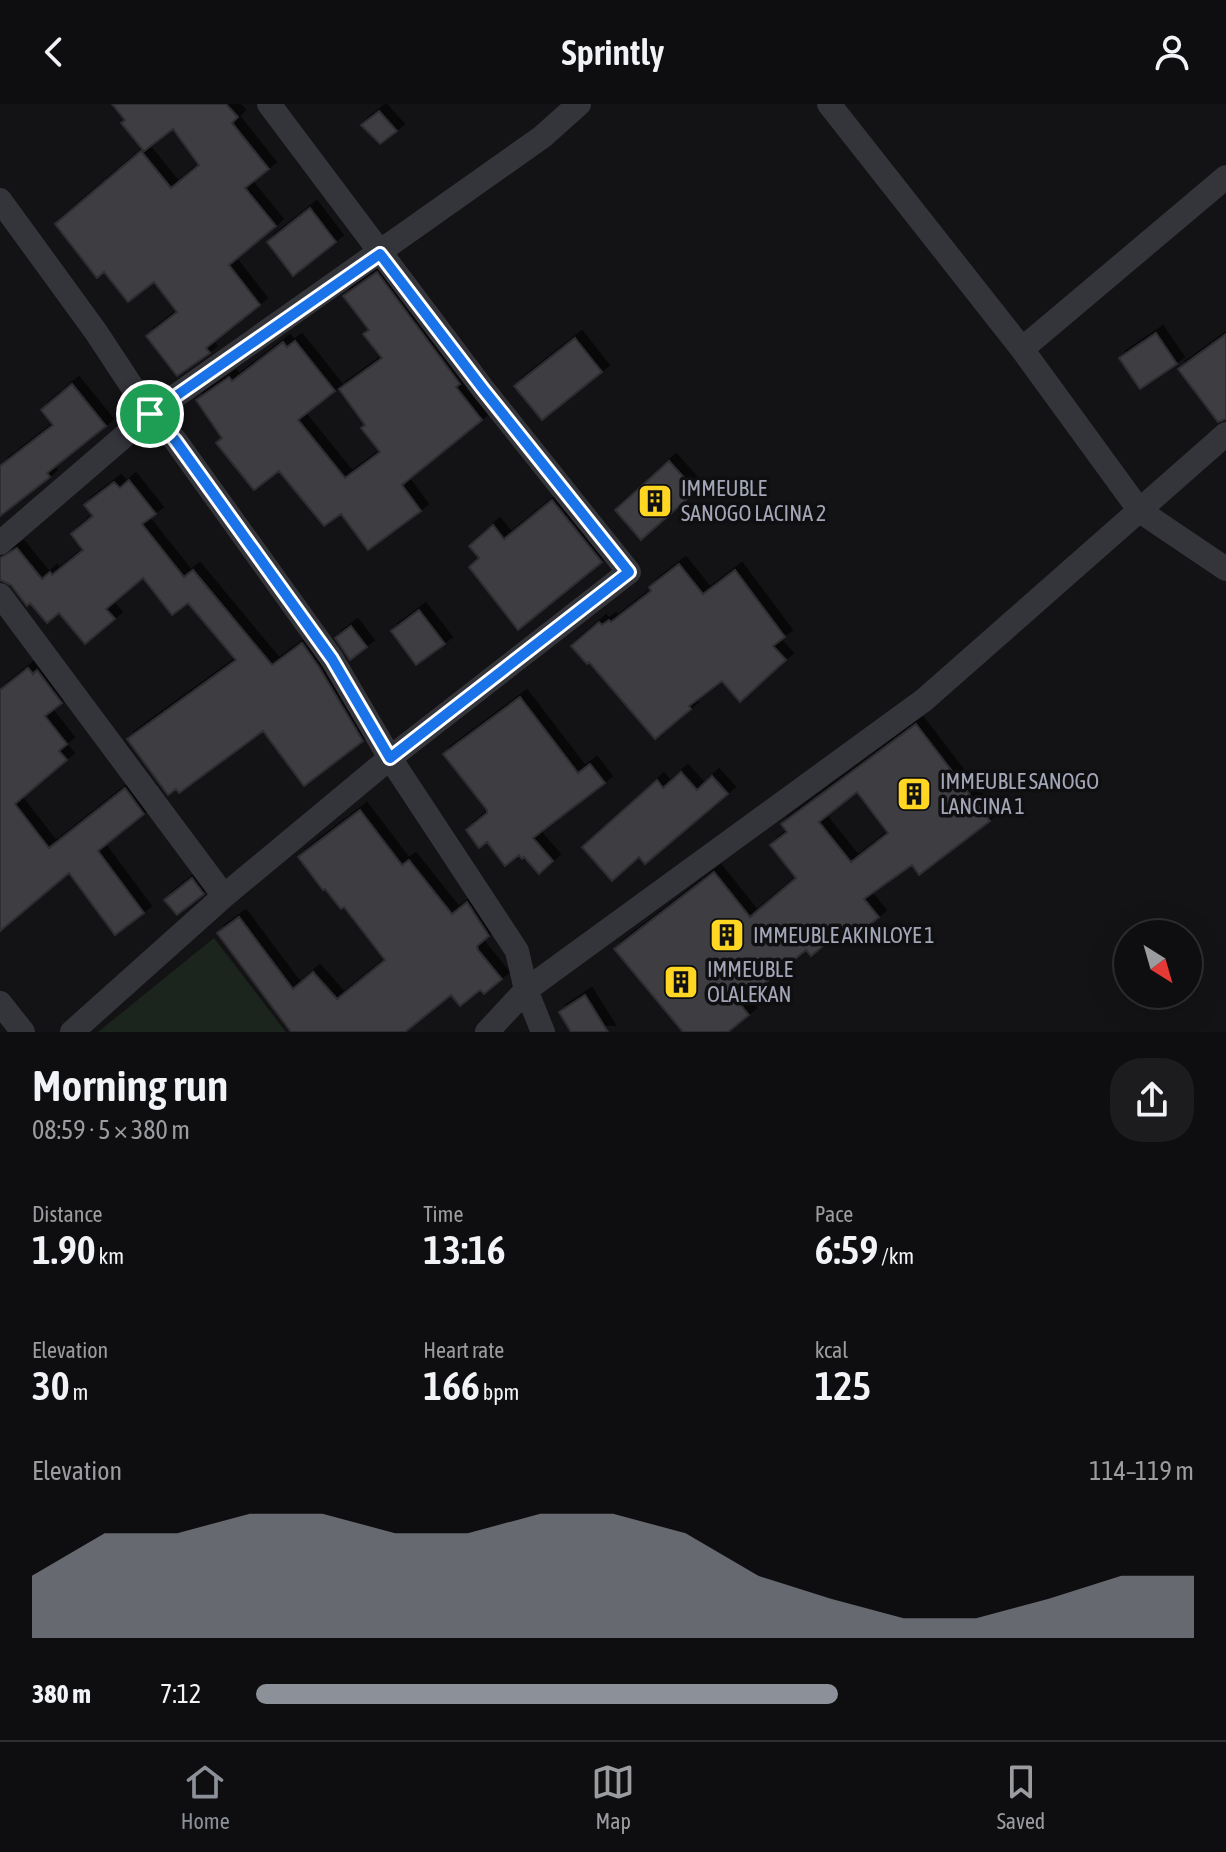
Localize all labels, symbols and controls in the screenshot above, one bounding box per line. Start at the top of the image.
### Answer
icon: back [32,30,76,74]
icon: person [1150,30,1194,74]
text: Sprintly [562,31,664,73]
pin [116,380,184,448]
icon: arrive [128,392,172,436]
place label: IMMEUBLE SANOGO LACINA 2 [681,475,826,526]
building icon: IMMEUBLE SANOGO LACINA 2 [636,482,674,520]
place label: IMMEUBLE SANOGO LANCINA 1 [940,768,1099,819]
building icon: IMMEUBLE SANOGO LANCINA 1 [895,775,933,813]
building icon: IMMEUBLE AKINLOYE 1 [708,916,746,954]
north arrow [1114,920,1202,1008]
map controls [1114,920,1202,1008]
place label: IMMEUBLE AKINLOYE 1 [753,922,935,948]
place label: IMMEUBLE OLALEKAN [707,956,793,1007]
building icon: IMMEUBLE OLALEKAN [662,963,700,1001]
button: share [1110,1058,1194,1142]
text: Morning run [32,1060,228,1110]
text: 08:59 · 5 × 380 m [32,1115,190,1145]
text: Distance [32,1201,103,1227]
text: Time [423,1201,463,1227]
text: Pace [815,1201,853,1227]
text: 1.90 [32,1227,96,1272]
text: 13:16 [423,1227,506,1272]
text: 6:59 [815,1227,878,1272]
text: km [96,1243,124,1269]
text: /km [878,1243,914,1269]
text: Elevation [32,1337,108,1363]
text: Heart rate [423,1337,504,1363]
text: kcal [815,1337,848,1363]
text: 30 [32,1363,70,1408]
text: 166 [423,1363,480,1408]
text: 125 [815,1363,871,1408]
text: m [70,1379,88,1405]
text: bpm [480,1379,519,1405]
text: Elevation [32,1456,122,1486]
text: 114–119 m [1089,1456,1194,1486]
text: 380 m [32,1679,91,1709]
text: 7:12 [160,1679,201,1709]
tab: Home [181,1760,230,1834]
tab: Map [591,1760,635,1834]
tab: Saved [997,1760,1045,1834]

